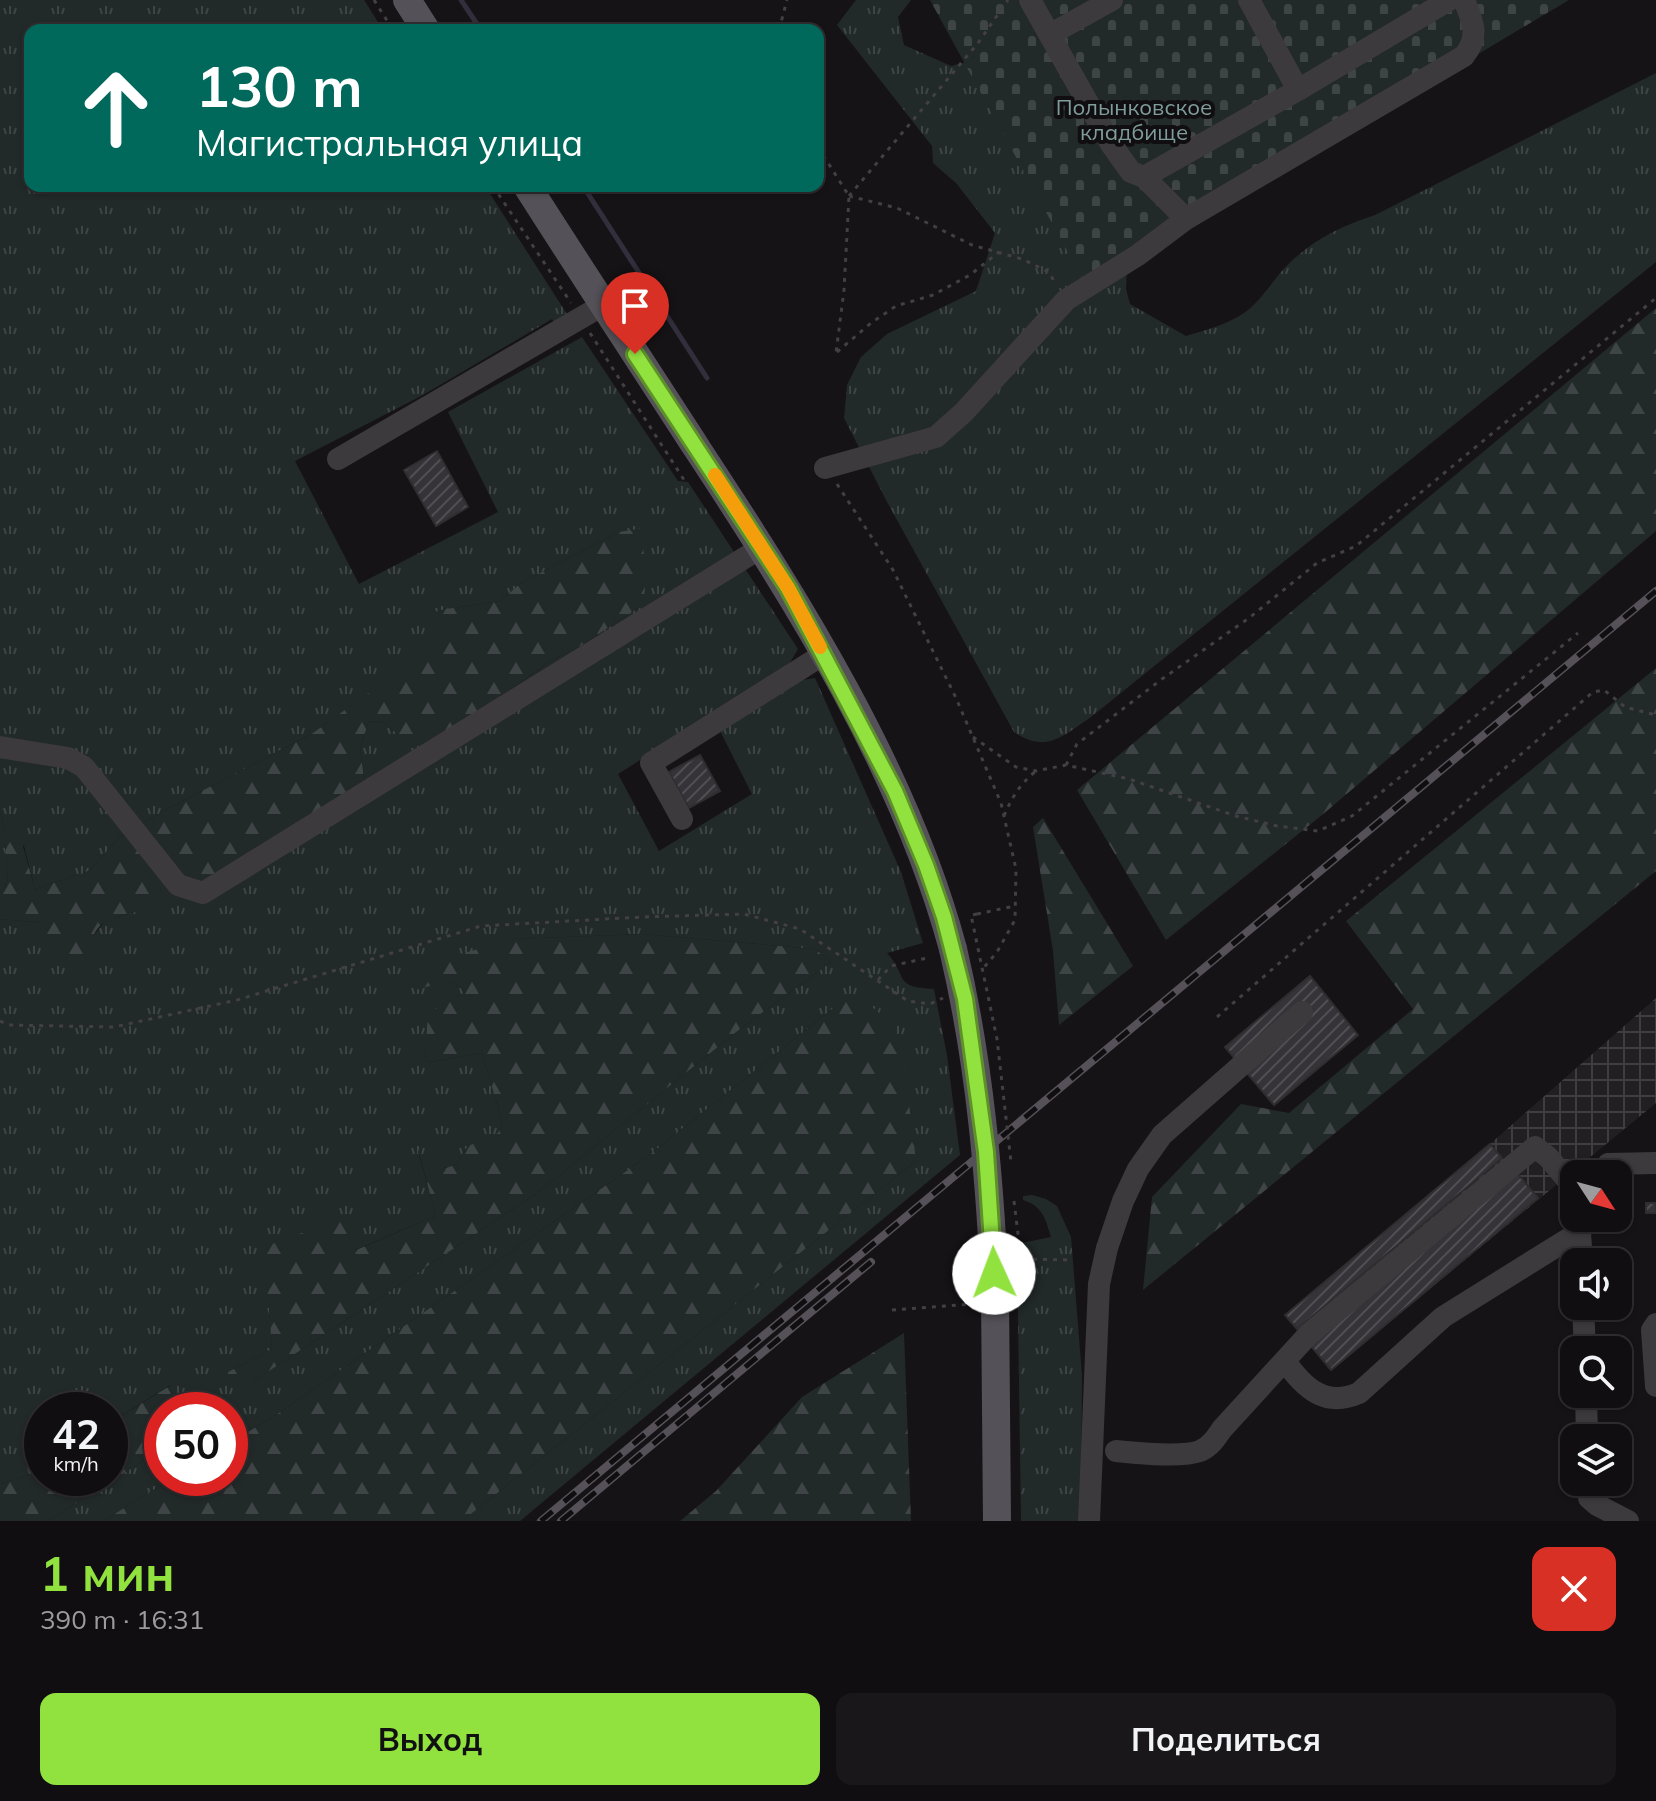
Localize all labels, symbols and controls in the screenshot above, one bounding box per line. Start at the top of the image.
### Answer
text: 130 m [196,51,363,121]
icon: ahead [64,56,168,160]
park label: Полынковское кладбище [1056,93,1212,146]
text: Магистральная улица [196,120,583,165]
pin [601,272,669,354]
icon: arrive [613,284,657,328]
north arrow [1560,1160,1632,1232]
map controls [1560,1160,1632,1496]
position arrow [952,1231,1036,1315]
button: sound [1560,1248,1632,1320]
button: search [1560,1336,1632,1408]
speed limit sign: 50 [144,1392,248,1496]
text: 42 [52,1409,100,1459]
button: layers [1560,1424,1632,1496]
text: km/h [53,1451,99,1476]
text: 1 мин [40,1543,175,1603]
button: close [1532,1547,1616,1631]
text: 390 m · 16:31 [40,1603,204,1636]
button: Выход [40,1693,820,1785]
button: Поделиться [836,1693,1616,1785]

